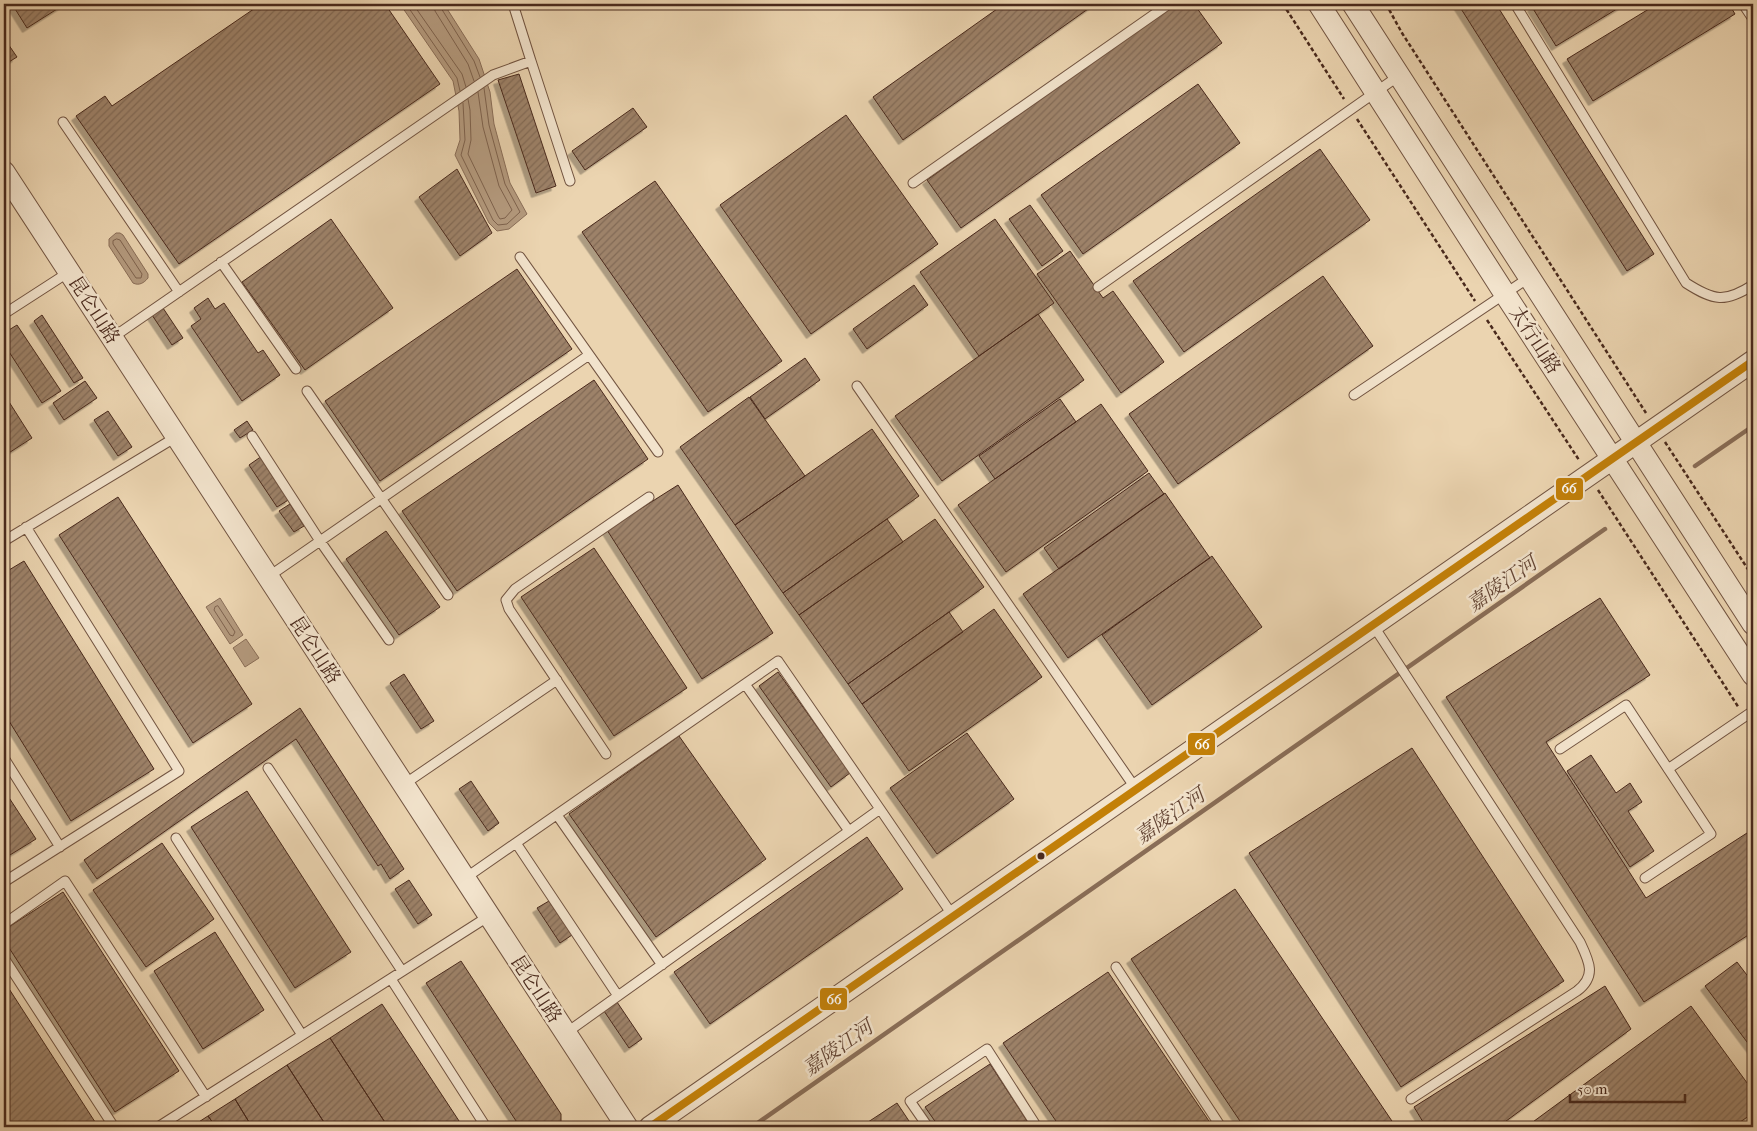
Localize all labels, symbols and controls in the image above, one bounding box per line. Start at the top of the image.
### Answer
street label: 昆仑山路 [64,272,124,348]
street label: 太行山路 [1505,302,1565,378]
line badge: 66 [1555,477,1584,501]
text: 66 [1561,480,1577,497]
water label: 嘉陵江河 [1463,550,1544,616]
street label: 昆仑山路 [285,612,345,688]
line badge: 66 [1187,732,1216,756]
text: 66 [1194,736,1210,753]
water label: 嘉陵江河 [1131,782,1212,848]
unlabelled marker [1036,851,1046,861]
street label: 昆仑山路 [506,951,566,1027]
line badge: 66 [819,987,848,1011]
text: 66 [826,991,842,1008]
water label: 嘉陵江河 [799,1014,880,1080]
scale bar [1570,1071,1684,1103]
text: 50 m [1577,1080,1608,1098]

